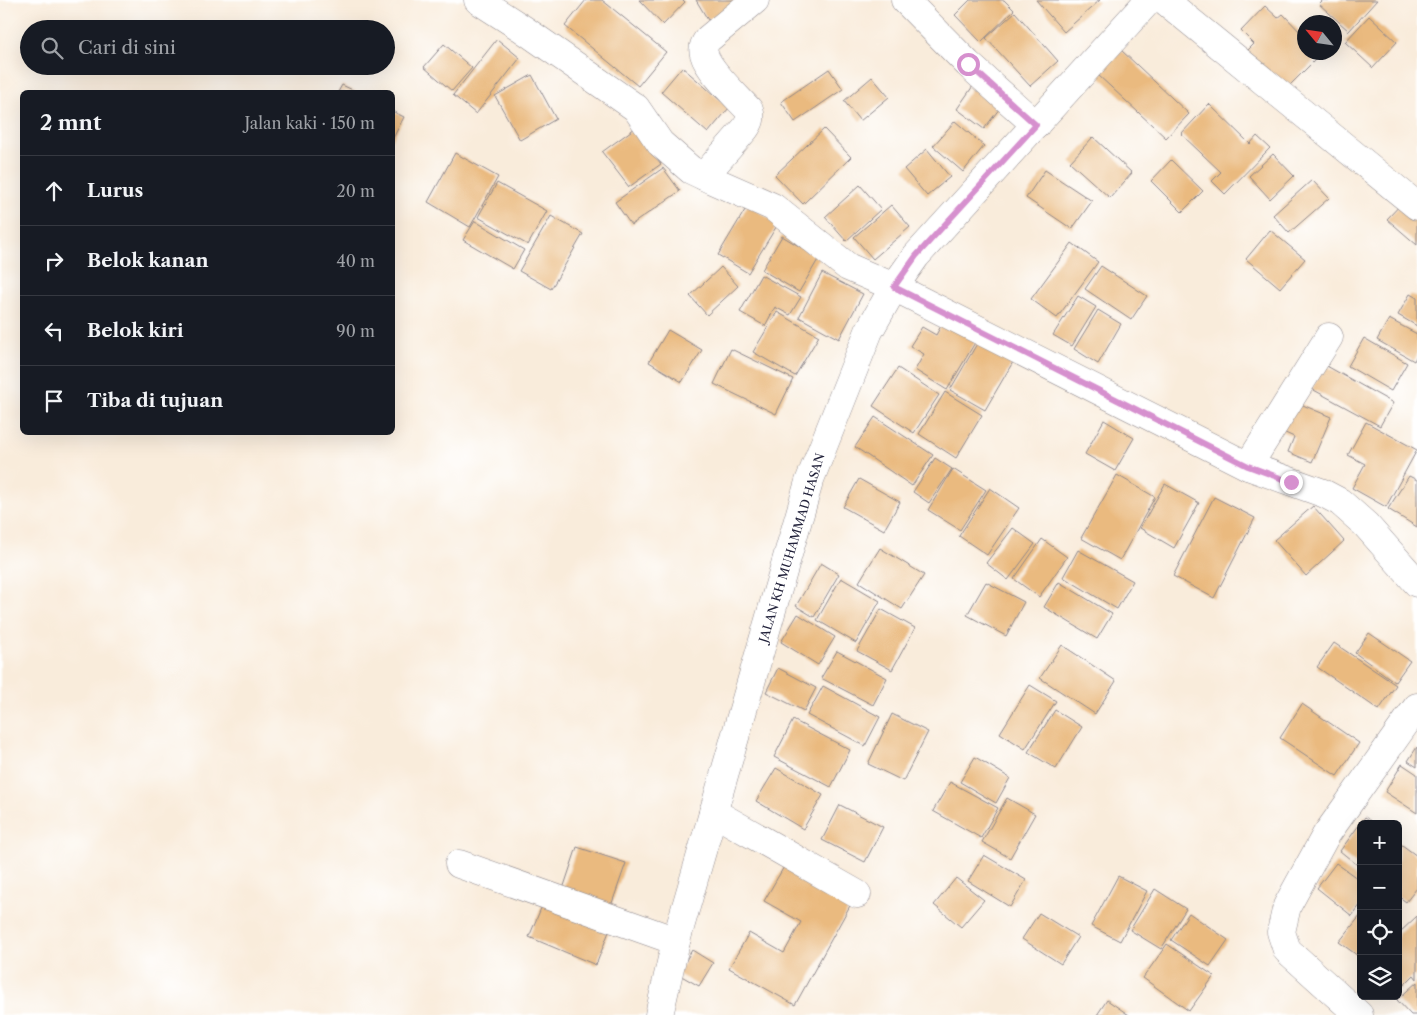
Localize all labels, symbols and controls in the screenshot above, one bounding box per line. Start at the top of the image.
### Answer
north arrow [1297,15,1342,60]
search box [20,20,395,75]
icon: search [38,34,66,62]
text: Cari di sini [78,36,176,59]
route start [957,53,980,76]
text: 2 mnt [40,110,101,135]
text: Jalan kaki · 150 m [244,113,375,133]
icon: ahead [40,177,68,205]
text: Lurus [87,179,143,202]
text: 20 m [336,181,375,201]
icon: right [40,247,68,275]
text: Belok kanan [87,249,209,272]
text: 40 m [336,251,375,271]
icon: left [40,317,68,345]
text: Belok kiri [87,319,184,342]
text: 90 m [336,321,375,341]
icon: arrive [40,387,68,415]
text: Tiba di tujuan [87,389,223,412]
street label: JALAN KH MUHAMMAD HASAN [755,451,828,646]
route end [1280,471,1303,494]
map controls [1357,820,1402,1000]
button: + [1357,820,1402,865]
button: − [1357,865,1402,910]
button: locate [1357,910,1402,955]
button: layers [1357,955,1402,1000]

